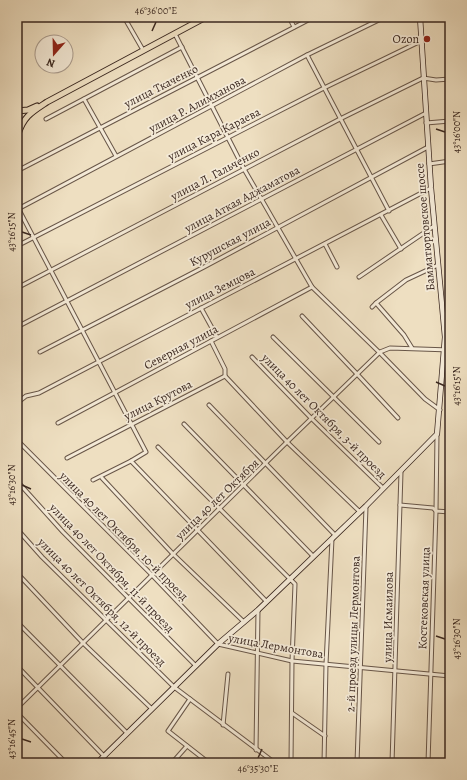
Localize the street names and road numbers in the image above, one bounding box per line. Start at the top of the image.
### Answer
street label: улица Ткаченко [120,60,201,112]
street label: улица Р. Алимханова [145,72,249,137]
street label: улица Кара Караева [164,104,263,165]
street label: улица Л. Гальченко [167,144,262,205]
street label: улица Аткая Аджаматова [181,162,303,237]
street label: Бамматюртовское шоссе [411,162,439,292]
street label: Курушская улица [187,214,274,270]
street label: улица Земцова [181,263,258,313]
street label: Северная улица [141,321,221,373]
street label: улица 40 лет Октября, 3-й проезд [257,349,390,482]
street label: улица Крутова [120,376,195,425]
street label: улица 40 лет Октября [171,455,262,544]
street label: улица 40 лет Октября, 10-й проезд [55,467,192,604]
street label: улица 40 лет Октября, 11-й проезд [45,499,178,636]
street label: улица 40 лет Октября, 12-й проезд [34,534,170,670]
street label: Костековская улица [414,546,434,650]
street label: 2-й проезд улицы Лермонтова [342,555,364,712]
street label: улица Исмаилова [379,571,397,664]
street label: улица Лермонтова [226,630,325,662]

